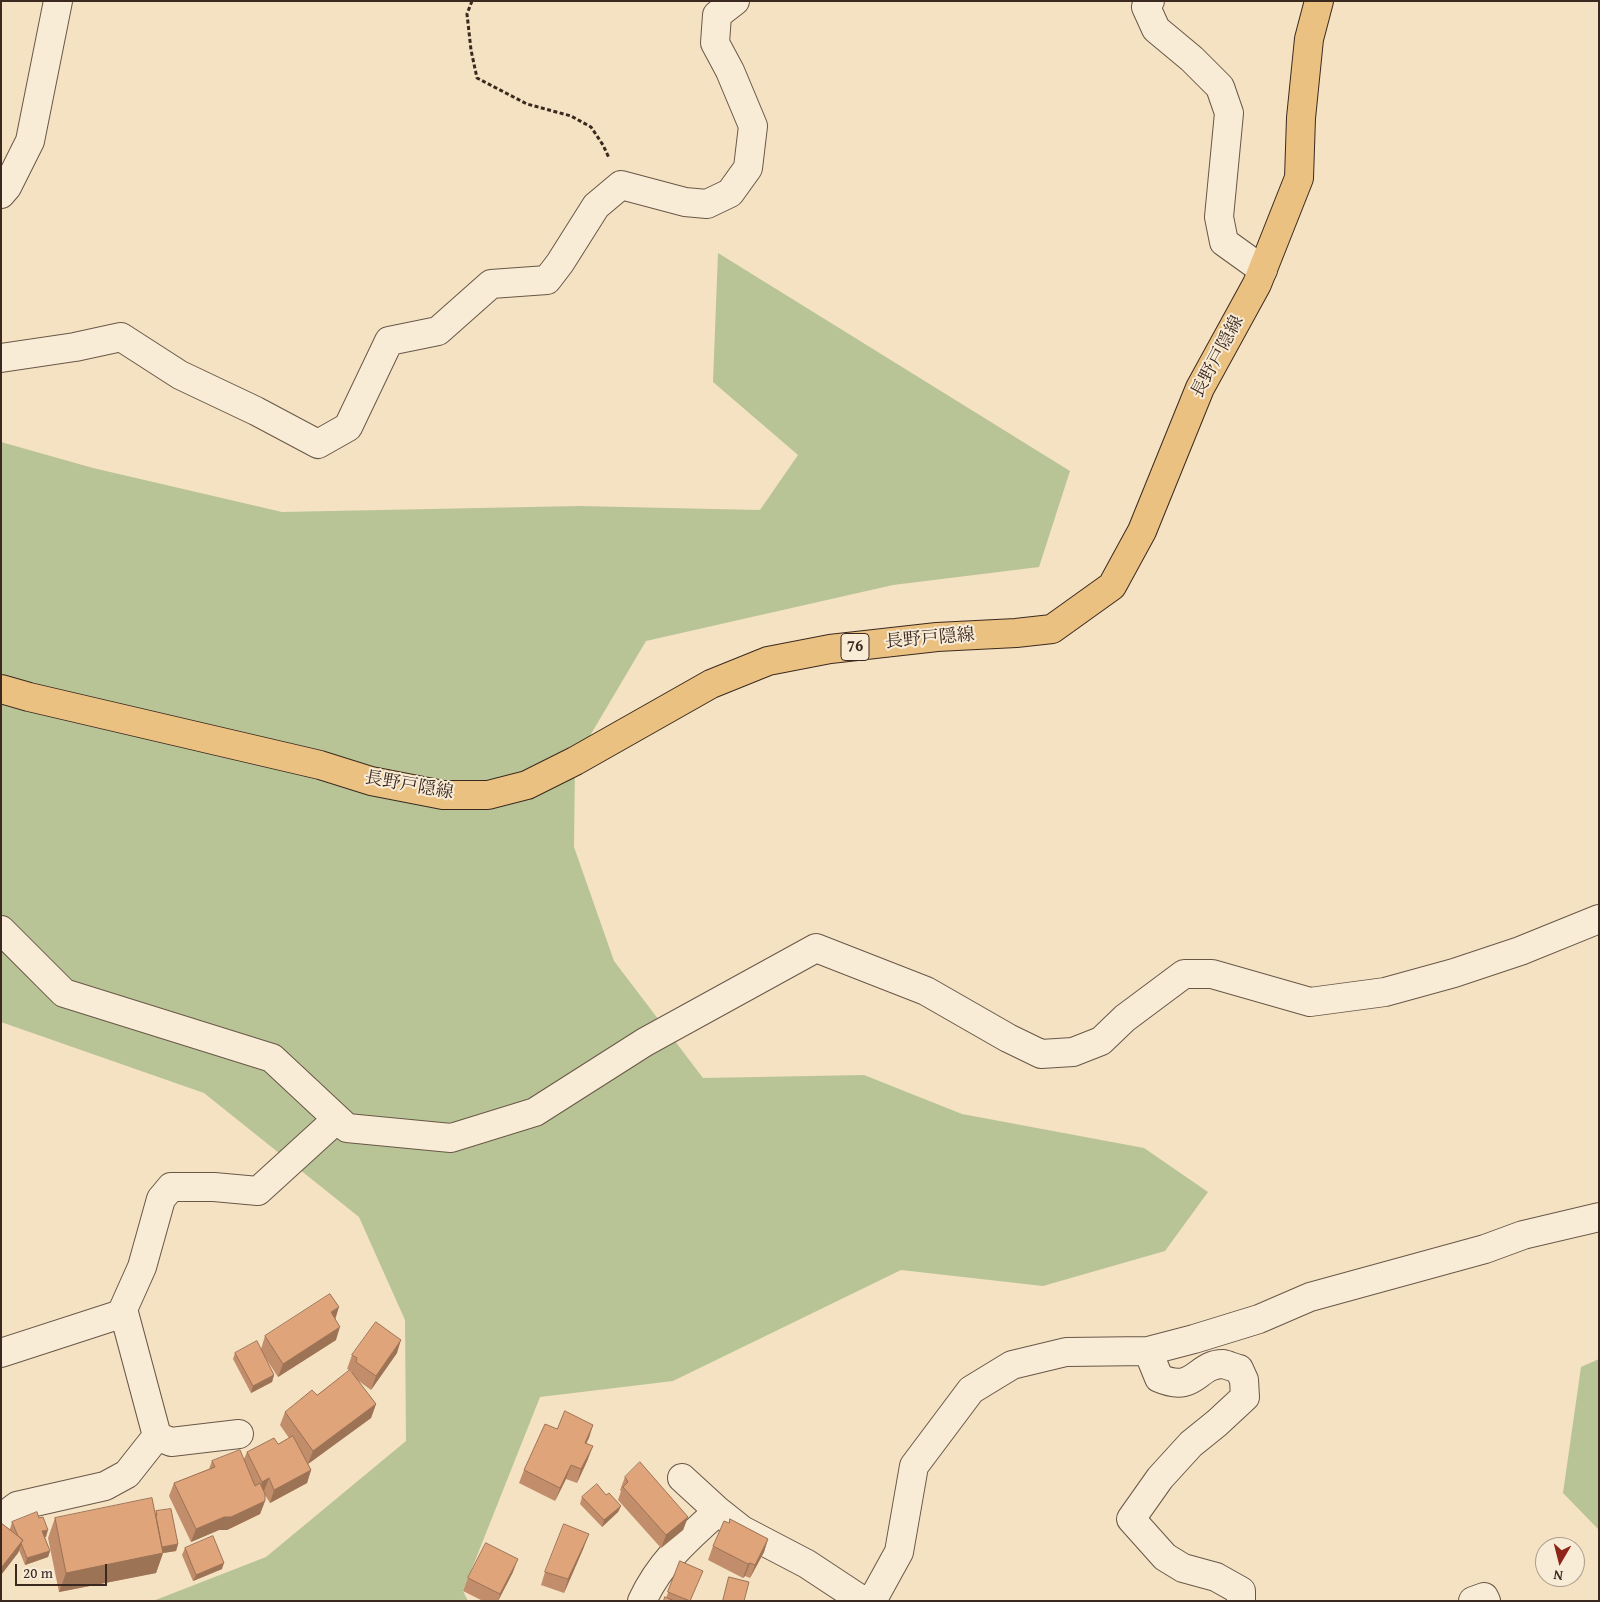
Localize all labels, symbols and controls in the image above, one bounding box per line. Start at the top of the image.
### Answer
street label: 長野戸隠線 [1187,312,1249,402]
street label: 長野戸隠線 [884,624,976,654]
road number: 76 [841,634,869,660]
street label: 長野戸隠線 [363,768,455,804]
north arrow [1535,1537,1585,1587]
scale bar [18,1554,110,1586]
text: 20 m [23,1562,53,1583]
text: N [1552,1565,1564,1586]

